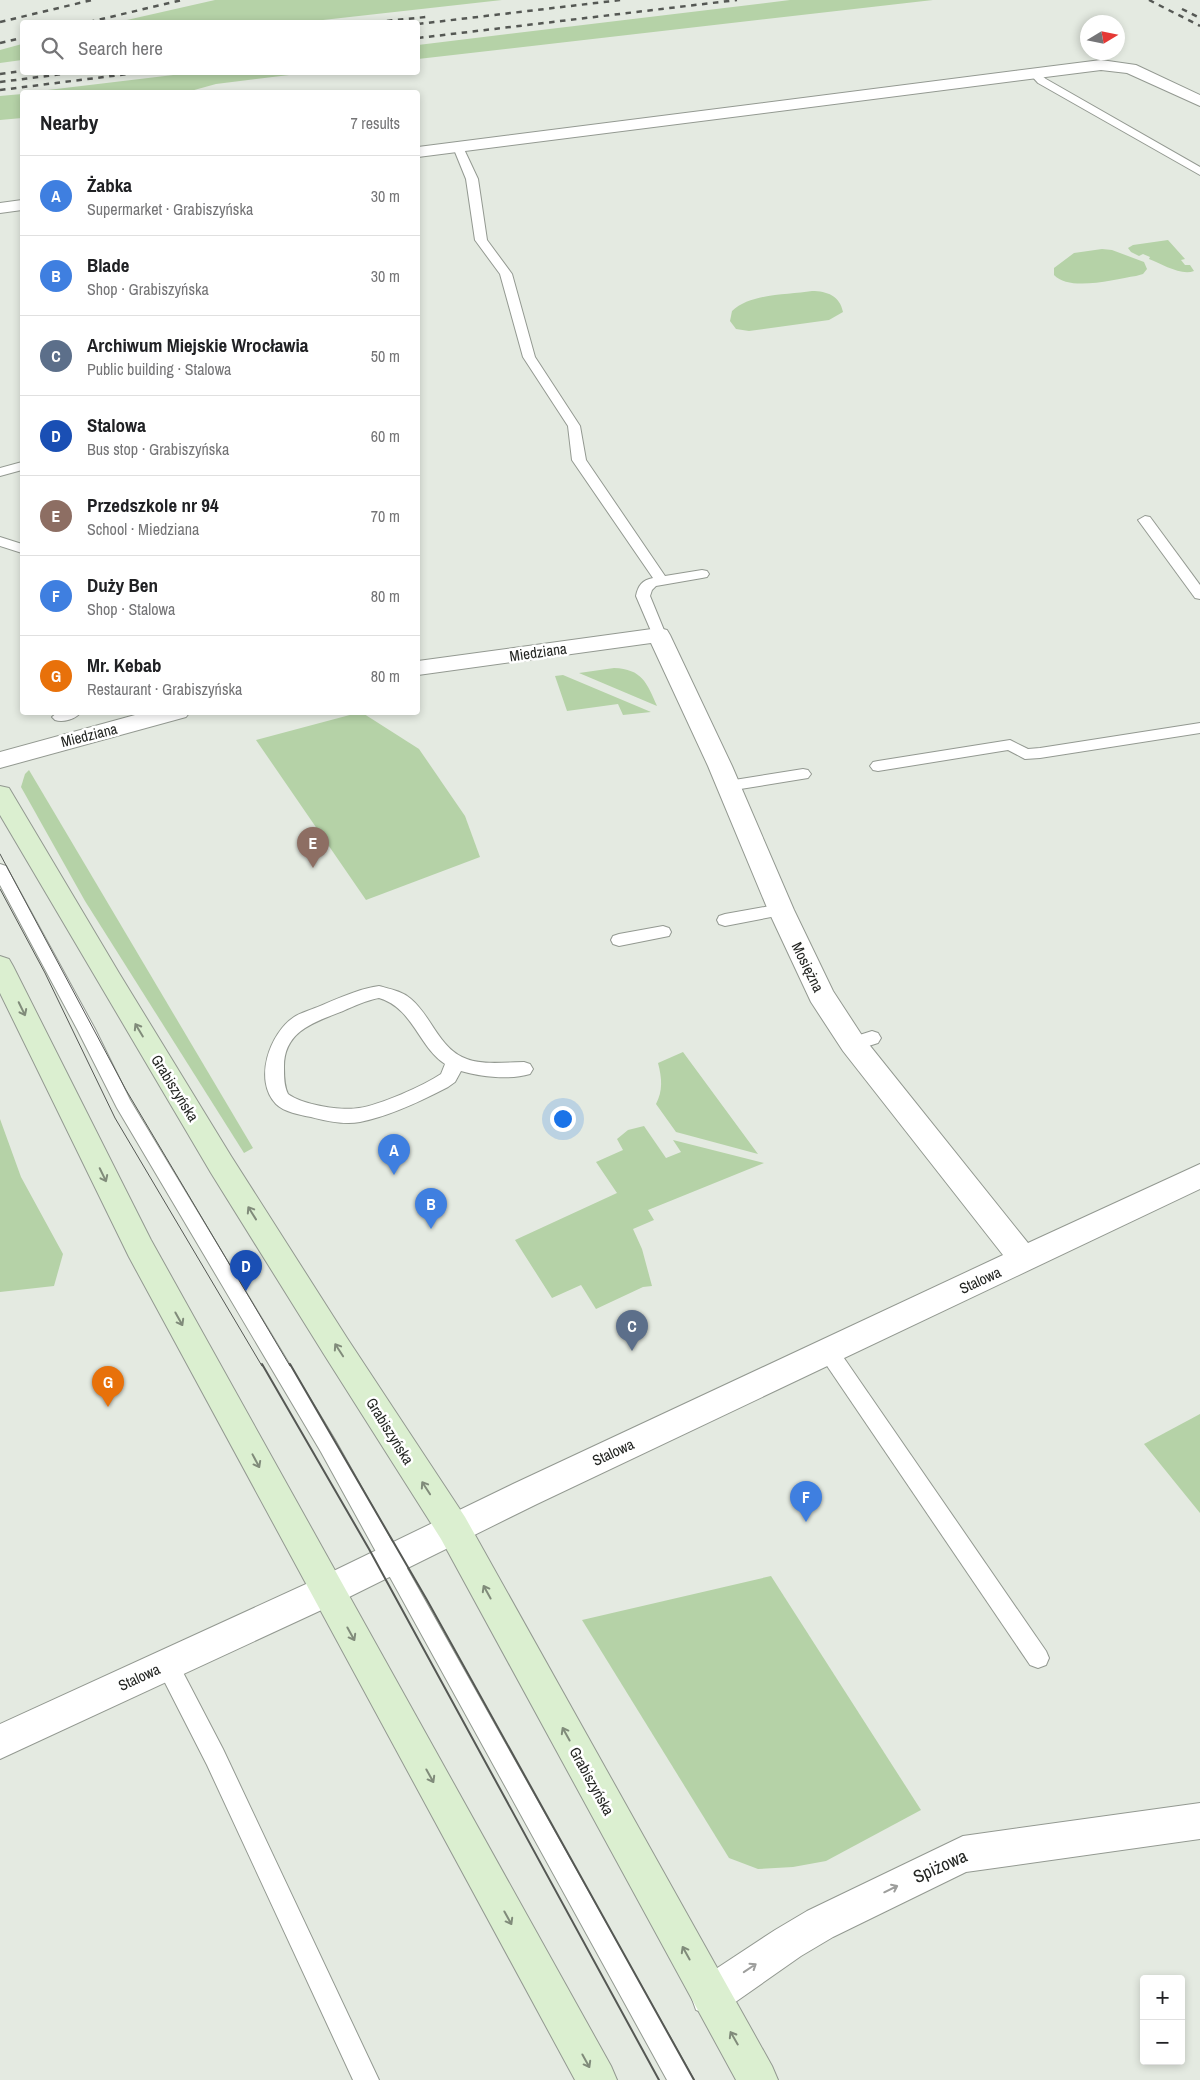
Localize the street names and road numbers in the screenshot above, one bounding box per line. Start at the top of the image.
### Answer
street label: Miedziana [508,638,568,666]
street label: Miedziana [59,718,120,752]
street label: Mosiężna [787,938,829,996]
street label: Grabiszyńska [146,1051,204,1126]
street label: Stalowa [956,1261,1004,1299]
street label: Grabiszyńska [361,1394,419,1469]
street label: Stalowa [589,1433,637,1471]
street label: Stalowa [115,1658,163,1696]
street label: Grabiszyńska [565,1743,619,1819]
street label: Spiżowa [909,1843,971,1889]

